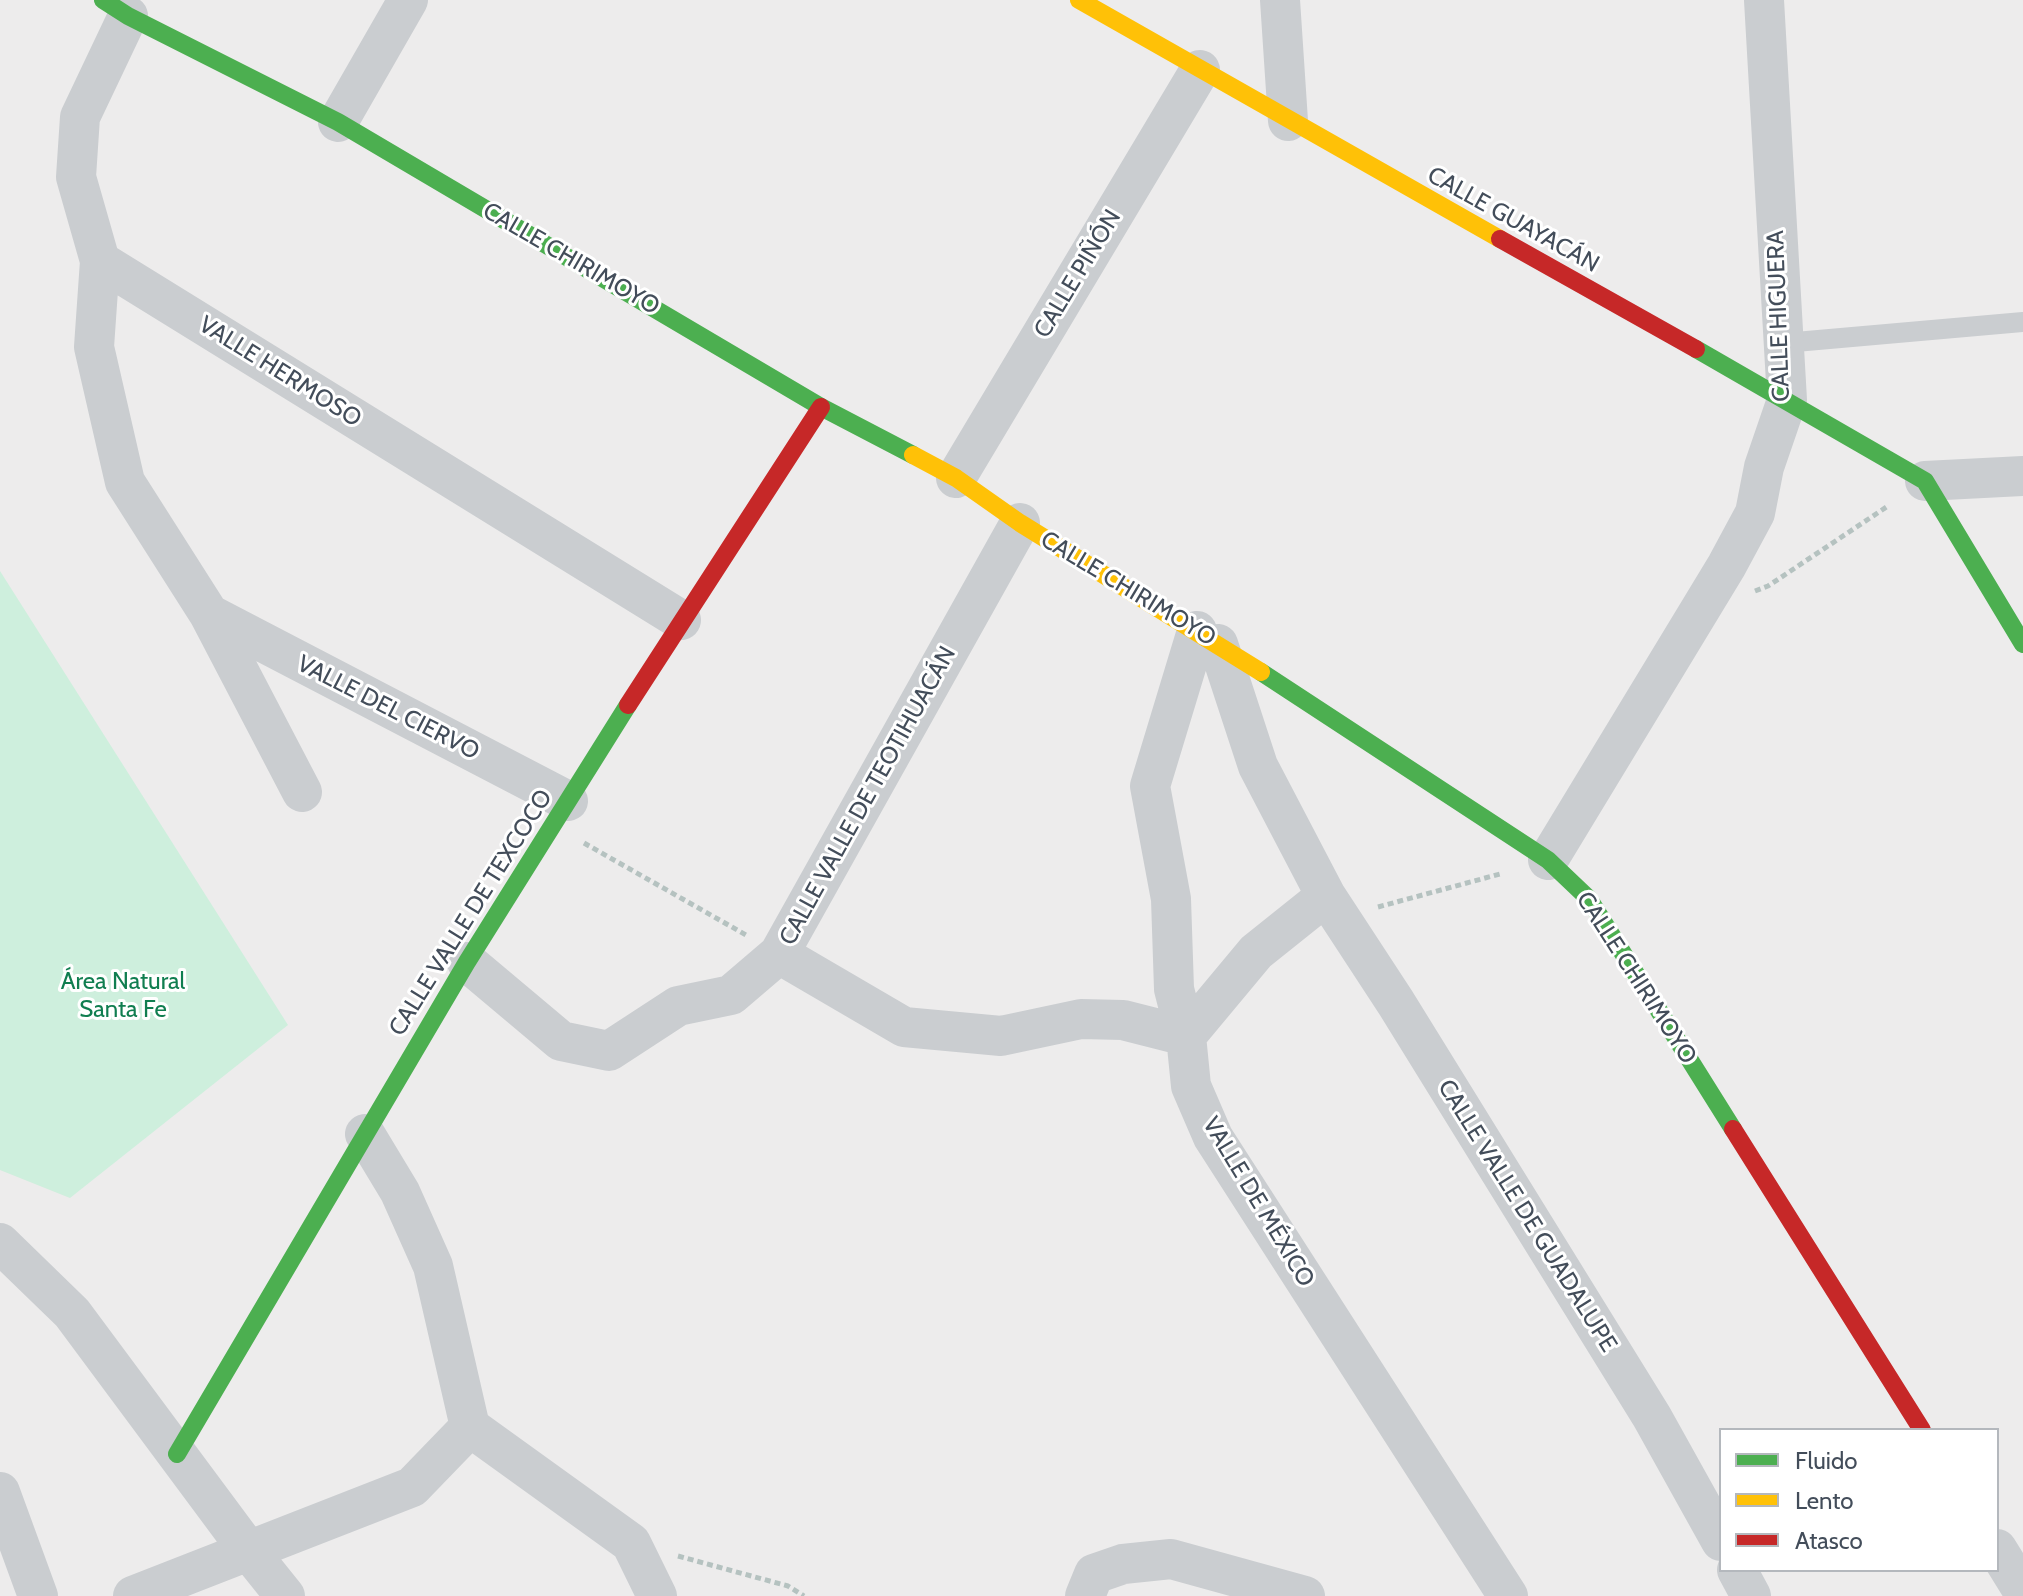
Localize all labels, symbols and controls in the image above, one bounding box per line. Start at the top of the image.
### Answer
street label: CALLE GUAYACÁN [1422,161,1604,279]
street label: CALLE CHIRIMOYO [477,197,665,321]
street label: CALLE PIÑÓN [1028,205,1128,343]
street label: CALLE HIGUERA [1762,230,1796,402]
street label: VALLE HERMOSO [193,310,367,434]
street label: CALLE CHIRIMOYO [1035,525,1221,653]
street label: CALLE VALLE DE TEOTIHUACÁN [774,642,962,950]
street label: VALLE DEL CIERVO [292,650,484,766]
street label: CALLE VALLE DE TEXCOCO [383,785,559,1041]
street label: CALLE CHIRIMOYO [1570,887,1702,1069]
park label: Área Natural Santa Fe [61,968,185,1024]
street label: CALLE VALLE DE GUADALUPE [1431,1075,1623,1357]
street label: VALLE DE MÉXICO [1196,1112,1320,1292]
legend [1719,1428,1999,1572]
text: Fluido [1795,1446,1857,1475]
text: Lento [1795,1486,1854,1515]
text: Atasco [1795,1526,1863,1555]

